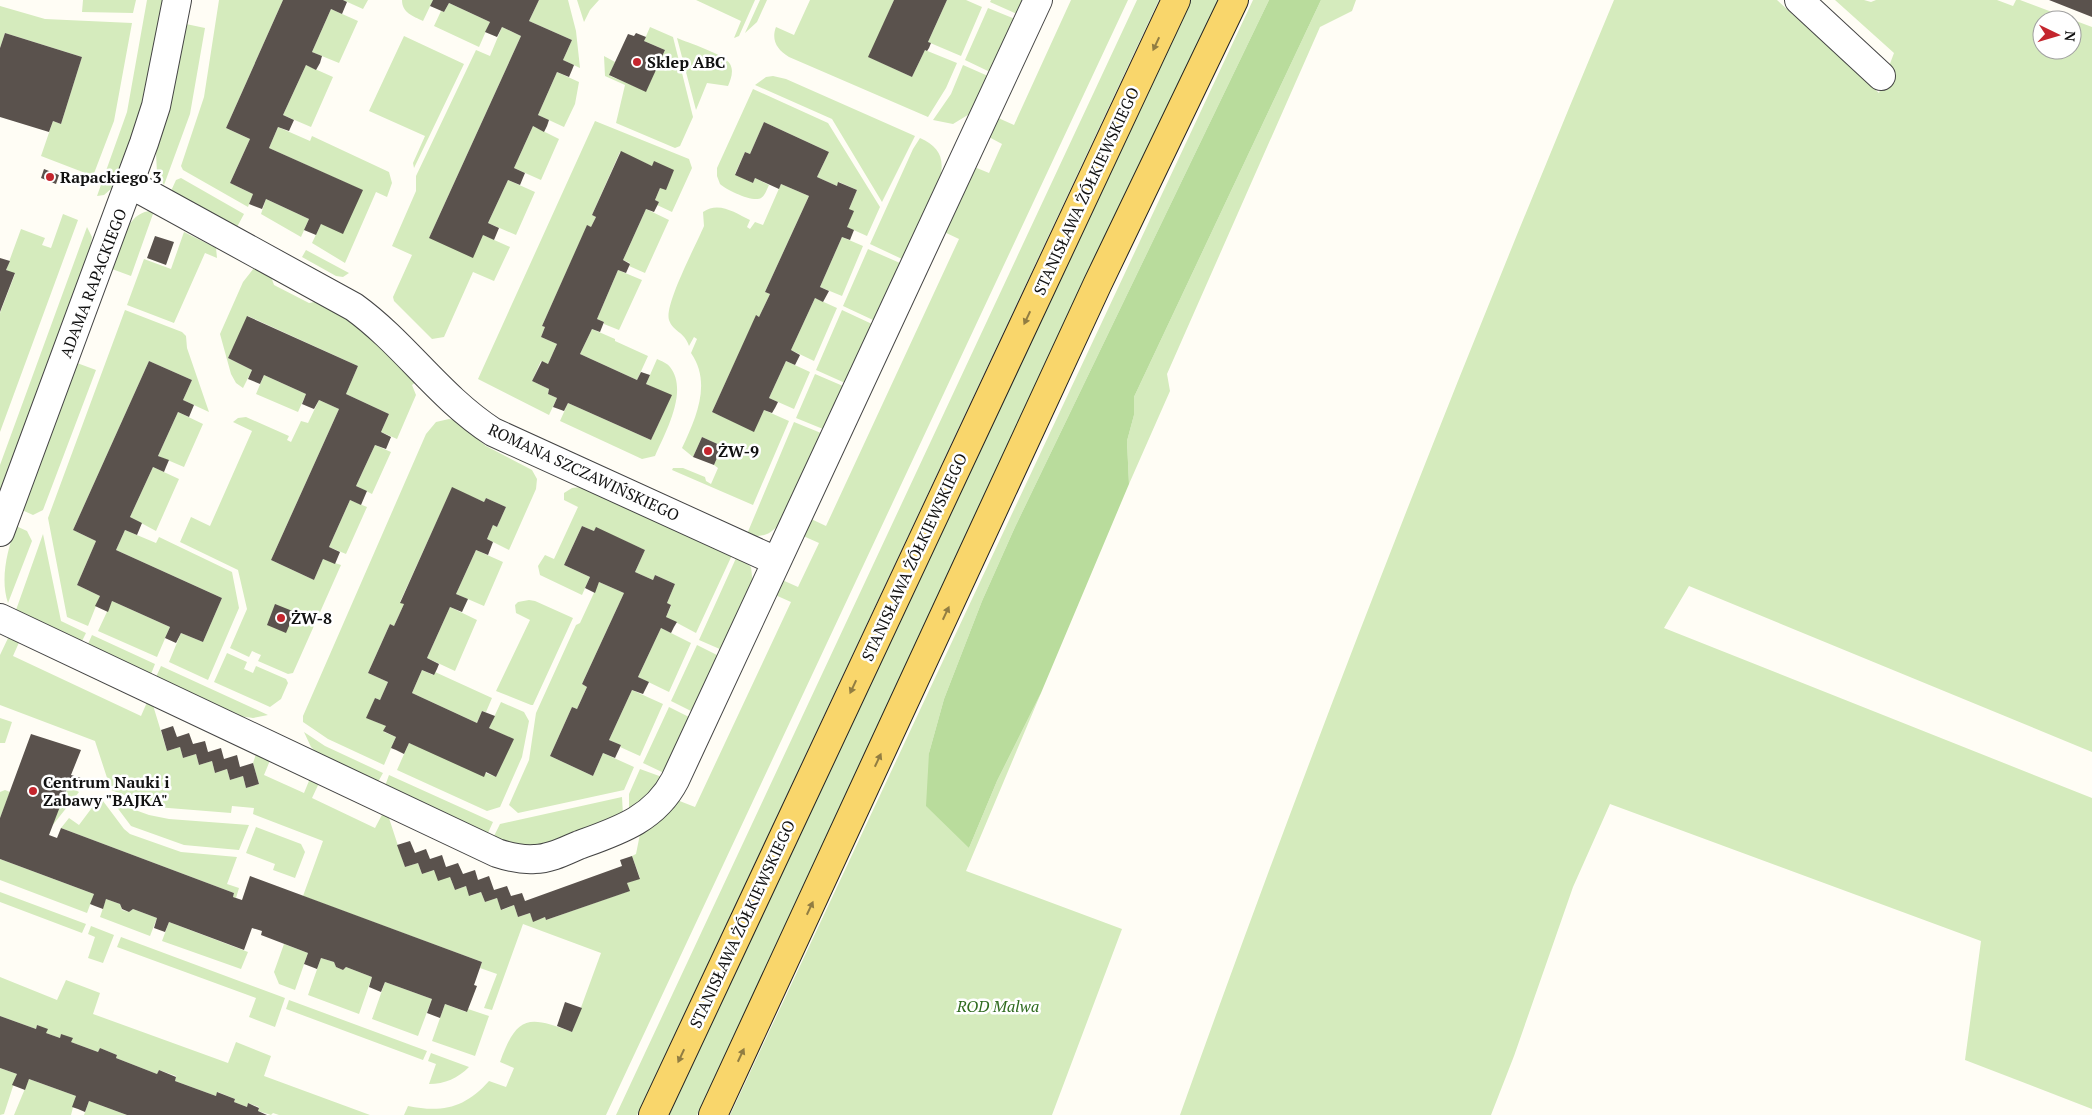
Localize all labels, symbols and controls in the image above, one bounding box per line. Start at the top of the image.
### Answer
north arrow [2032,10,2082,60]
text: N [2060,30,2080,43]
one-way arrow [1151,37,1159,51]
place label: Sklep ABC [647,51,726,73]
marker: Sklep ABC [631,56,643,68]
street label: STANISŁAWA ŻÓŁKIEWSKIEGO [1028,83,1144,299]
place label: Rapackiego 3 [60,166,162,188]
marker: Rapackiego 3 [44,171,56,183]
street label: ADAMA RAPACKIEGO [54,205,132,361]
one-way arrow [1022,311,1030,325]
street label: ROMANA SZCZAWIŃSKIEGO [485,418,683,526]
place label: ŻW-9 [718,440,759,462]
marker: ŻW-9 [702,445,714,457]
street label: STANISŁAWA ŻÓŁKIEWSKIEGO [856,449,972,665]
one-way arrow [942,606,950,620]
place label: ŻW-8 [291,607,332,629]
marker: ŻW-8 [275,612,287,624]
one-way arrow [849,679,857,694]
one-way arrow [874,753,882,767]
place label: Centrum Nauki i Zabawy "BAJKA" [43,771,170,811]
marker: Centrum Nauki i Zabawy "BAJKA" [27,785,39,797]
street label: STANISŁAWA ŻÓŁKIEWSKIEGO [684,816,800,1032]
one-way arrow [806,901,814,915]
park label: ROD Malwa [956,995,1039,1017]
one-way arrow [738,1048,746,1062]
one-way arrow [676,1049,684,1063]

